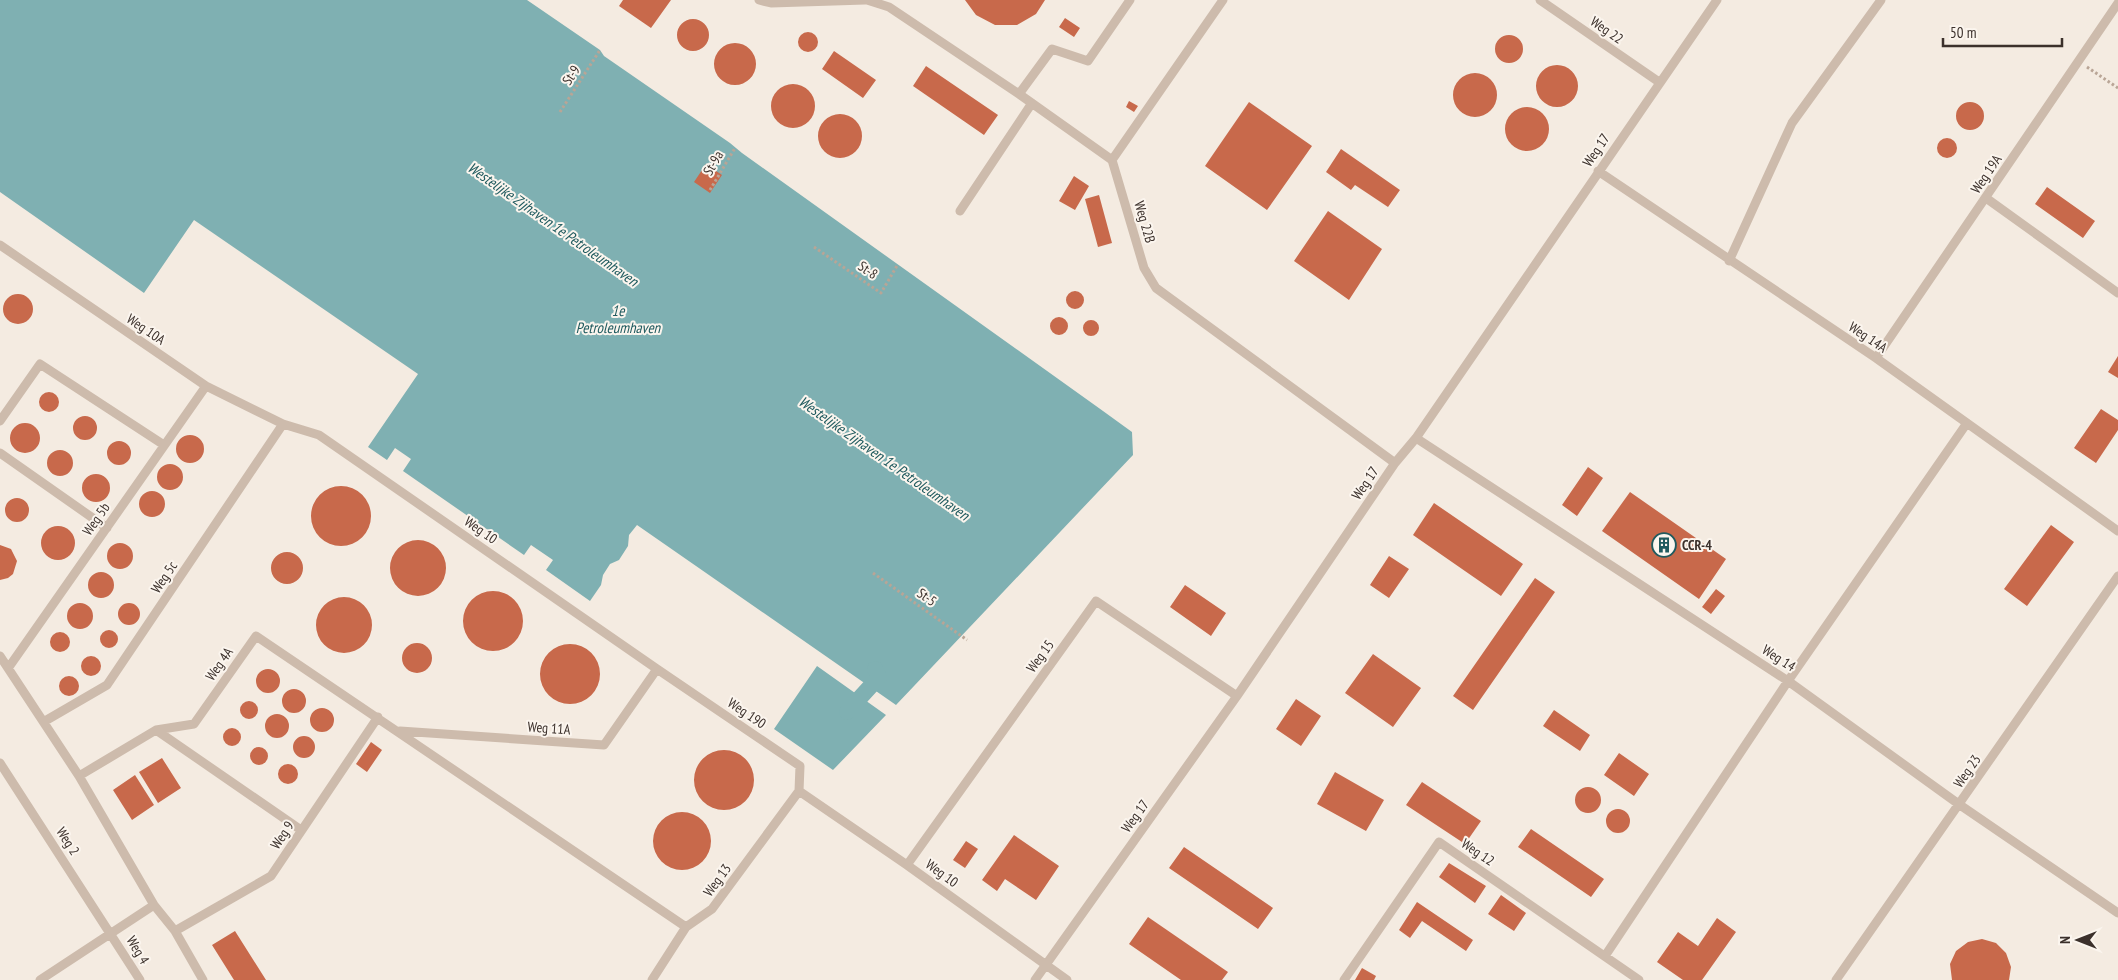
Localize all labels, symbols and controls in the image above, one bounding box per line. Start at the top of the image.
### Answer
street label: Weg 22 [1587,12,1627,48]
scale bar [1943,15,2062,47]
text: 50 m [1950,23,1976,42]
street label: St-9 [558,62,584,88]
street label: Weg 17 [1578,130,1614,170]
street label: St-9a [699,147,727,179]
street label: Weg 19A [1967,151,2006,197]
water label: Westelijke Zijhaven 1e Petroleumhaven [464,158,643,291]
street label: Weg 22B [1130,199,1160,245]
street label: St-8 [855,257,881,283]
water label: 1e Petroleumhaven [576,301,662,337]
street label: Weg 10A [123,310,169,349]
street label: Weg 14A [1845,318,1891,357]
water label: Westelijke Zijhaven 1e Petroleumhaven [795,392,974,525]
street label: Weg 17 [1347,463,1383,503]
street label: Weg 5b [78,499,114,539]
street label: Weg 10 [461,512,501,548]
building icon: CCR-4 [1651,532,1677,558]
place label: CCR-4 [1682,536,1712,554]
street label: Weg 5c [147,557,181,596]
street label: St-5 [914,584,940,610]
street label: Weg 15 [1022,636,1058,676]
street label: Weg 14 [1759,641,1800,676]
street label: Weg 4A [201,644,237,684]
street label: Weg 190 [724,694,770,732]
street label: Weg 11A [527,718,571,738]
street label: Weg 23 [1949,751,1985,791]
street label: Weg 17 [1117,796,1153,836]
street label: Weg 9 [266,818,298,852]
street label: Weg 2 [52,824,84,858]
street label: Weg 12 [1458,834,1498,870]
street label: Weg 10 [922,855,962,891]
street label: Weg 13 [699,860,735,900]
north arrow [2053,915,2103,965]
street label: Weg 4 [123,933,154,968]
text: N [2056,936,2074,944]

